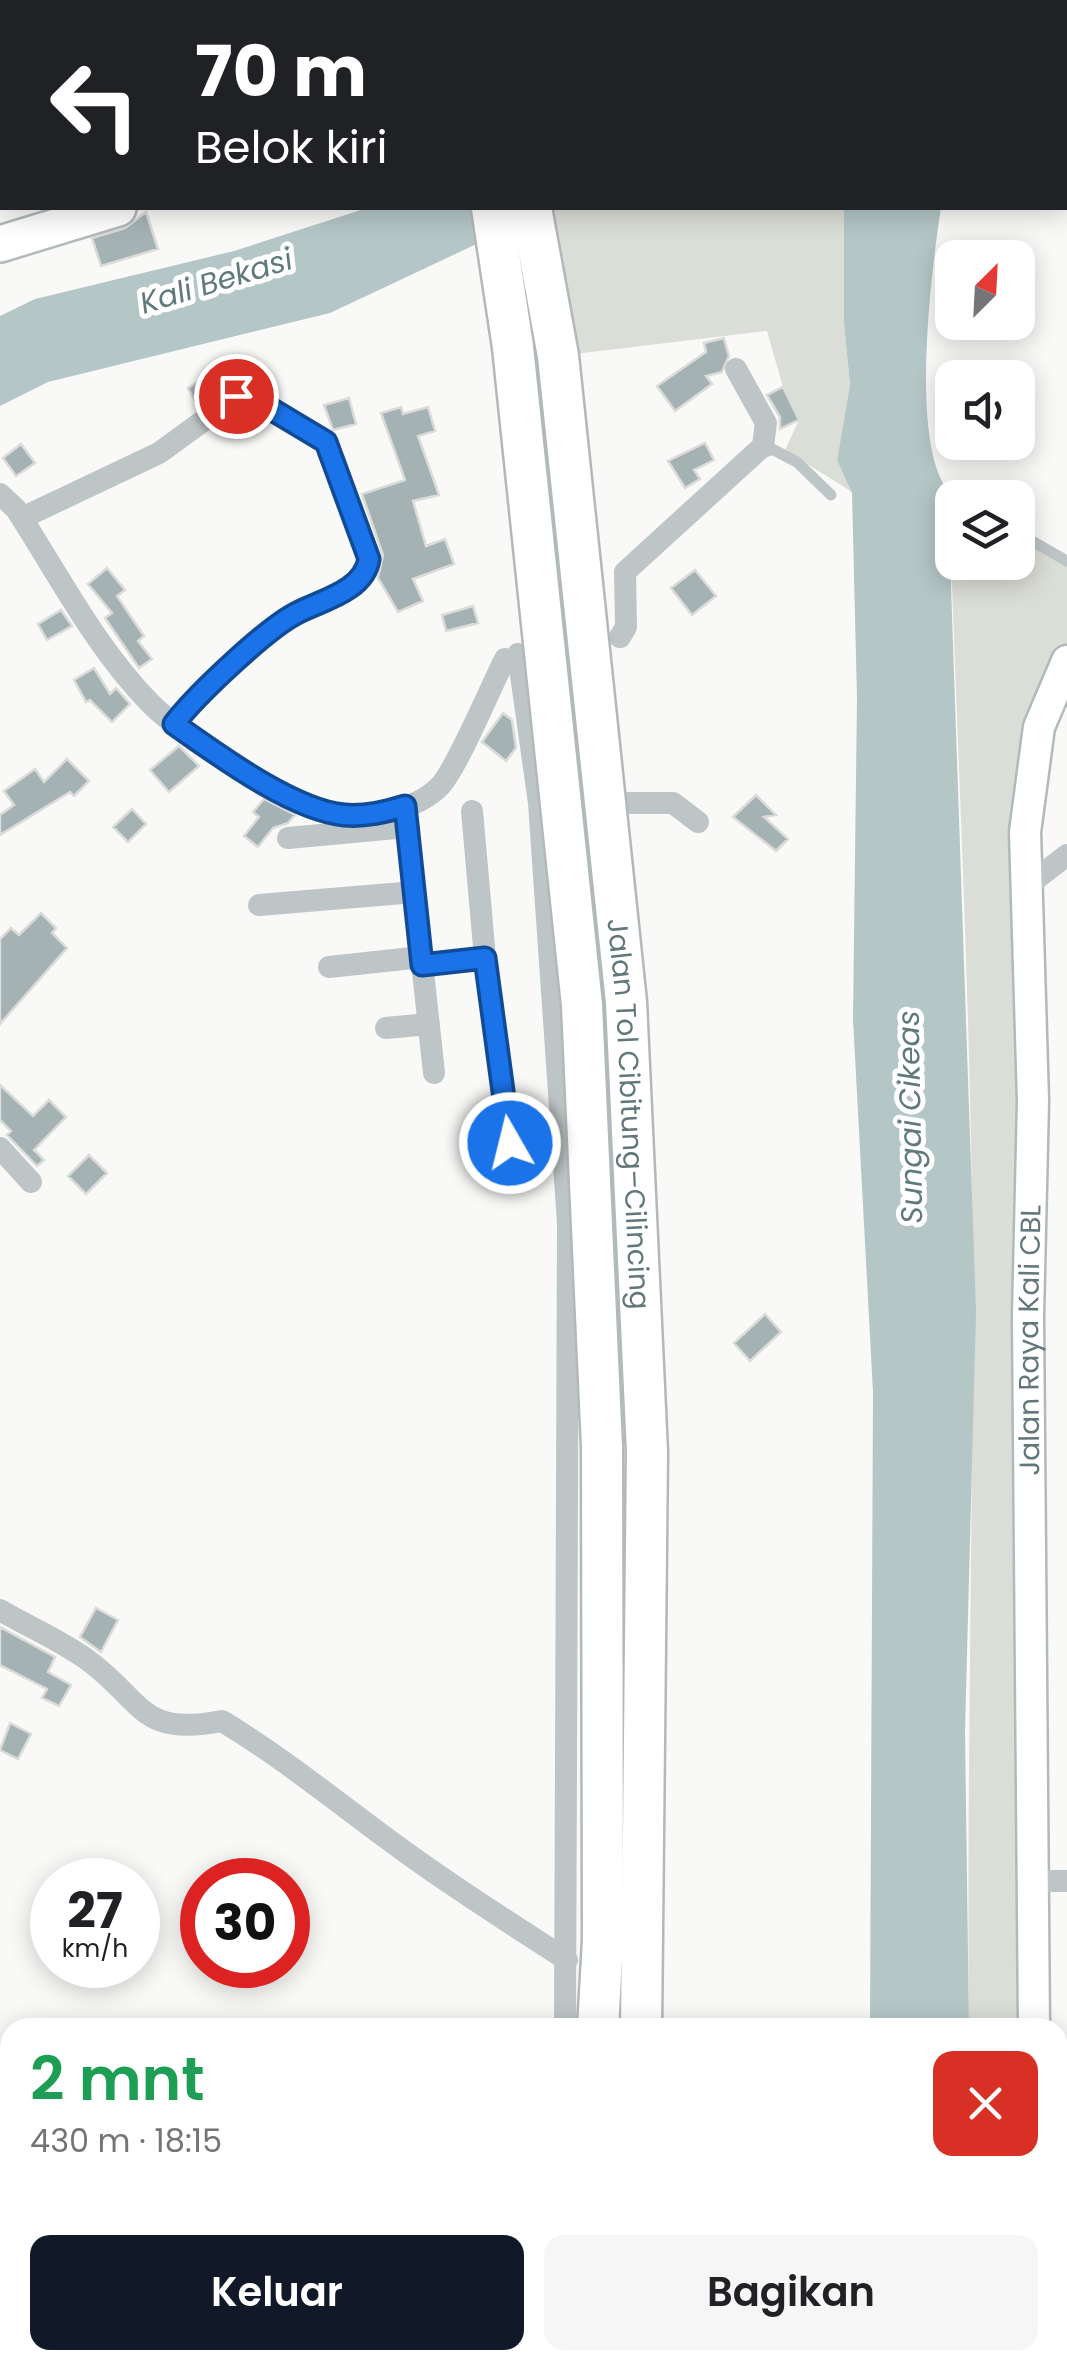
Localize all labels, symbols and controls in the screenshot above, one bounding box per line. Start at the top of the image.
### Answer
text: 70 m [195,22,367,121]
icon: left [30,40,160,170]
text: Belok kiri [195,116,388,179]
water label: Kali Bekasi [134,237,298,325]
north arrow [935,240,1035,340]
map controls [935,240,1035,580]
pin [194,354,279,439]
button: sound [935,360,1035,460]
icon: arrive [209,369,264,424]
button: layers [935,480,1035,580]
street label: Jalan Tol Cibitung–Cilincing [598,917,660,1310]
water label: Sungai Cikeas [887,1010,933,1224]
position arrow [458,1091,562,1195]
street label: Jalan Raya Kali CBL [1008,1204,1050,1476]
speed limit sign: 30 [180,1858,310,1988]
text: 27 [67,1875,123,1946]
text: km/h [62,1931,128,1966]
text: 2 mnt [30,2037,205,2121]
button: close [933,2051,1038,2156]
text: 430 m · 18:15 [30,2118,222,2163]
button: Keluar [30,2235,524,2350]
button: Bagikan [544,2235,1038,2350]

